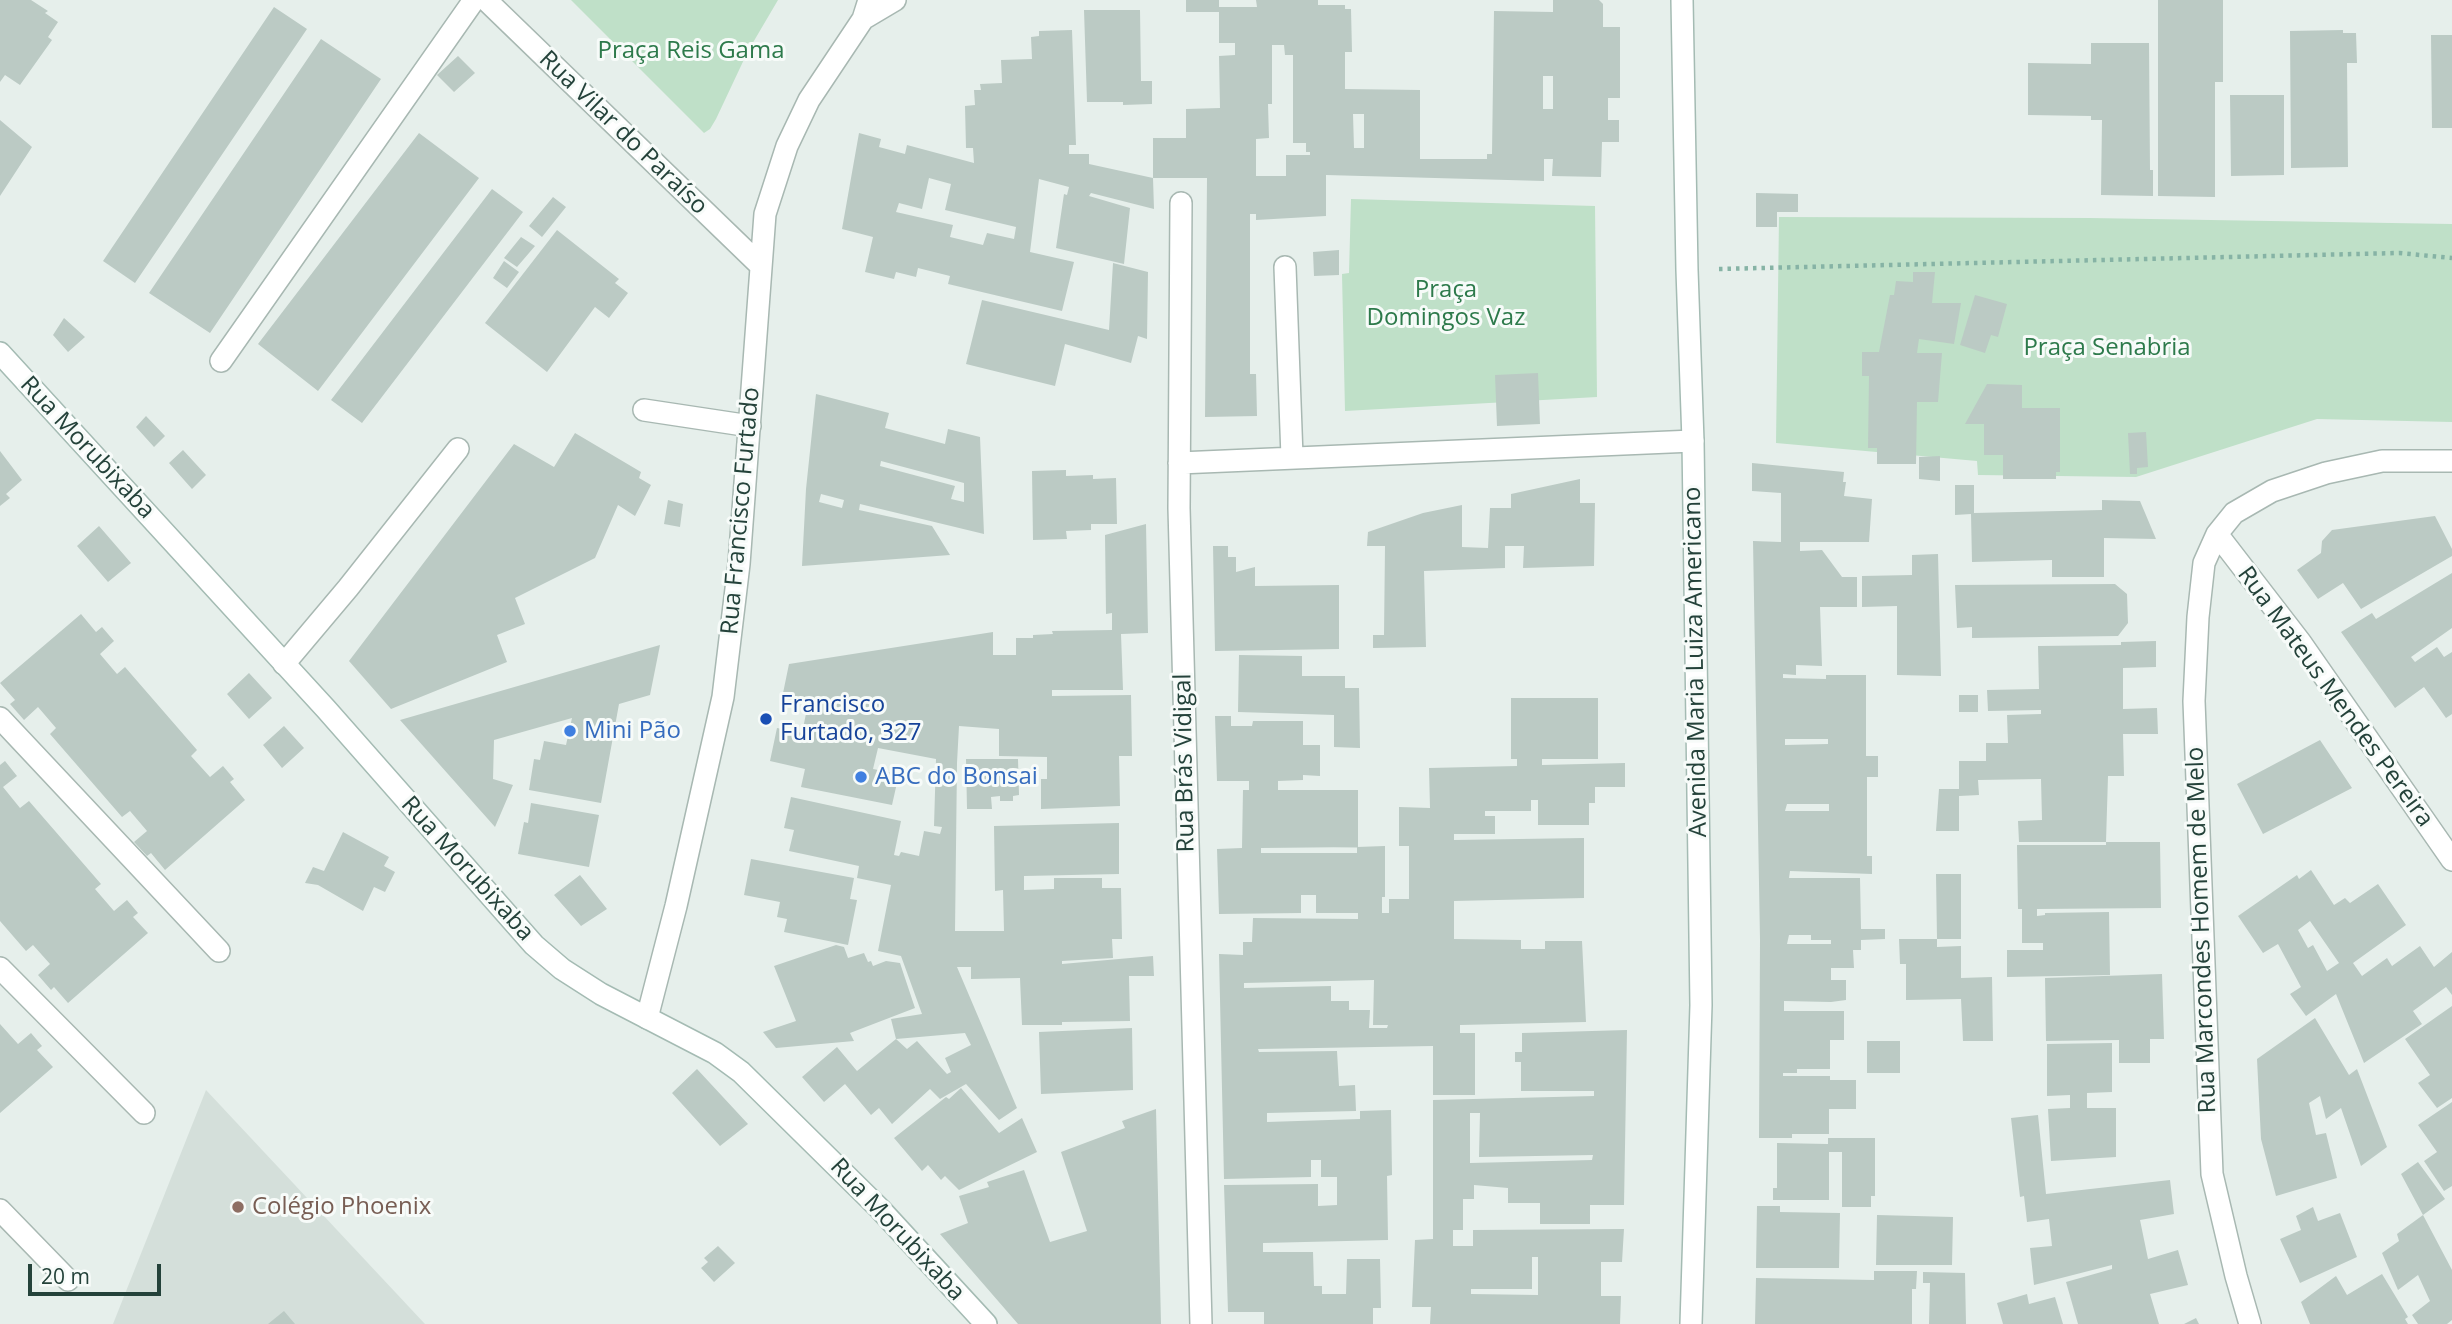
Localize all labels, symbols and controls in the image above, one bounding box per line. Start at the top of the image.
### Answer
park label: Praça Reis Gama [597,37,785,65]
street label: Rua Vilar do Paraíso [533,45,713,221]
park label: Praça Domingos Vaz [1367,276,1525,332]
park label: Praça Senabria [2023,334,2191,362]
street label: Rua Morubixaba [14,371,160,525]
street label: Rua Francisco Furtado [716,386,766,636]
street label: Avenida Maria Luiza Americano [1679,486,1713,838]
street label: Rua Mateus Mendes Pereira [2231,561,2439,833]
street label: Rua Brás Vidigal [1169,673,1201,853]
place label: Francisco Furtado, 327 [780,691,922,747]
marker: Francisco Furtado, 327 [758,711,774,727]
place label: Mini Pão [584,717,681,745]
marker: Mini Pão [562,723,578,739]
street label: Rua Marcondes Homem de Melo [2181,746,2223,1114]
place label: ABC do Bonsai [875,763,1038,791]
marker: ABC do Bonsai [853,769,869,785]
street label: Rua Morubixaba [395,791,539,947]
street label: Rua Morubixaba [824,1153,970,1307]
place label: Colégio Phoenix [252,1193,431,1221]
marker: Colégio Phoenix [230,1199,246,1215]
scale bar [32,1250,164,1294]
text: 20 m [41,1262,90,1290]

